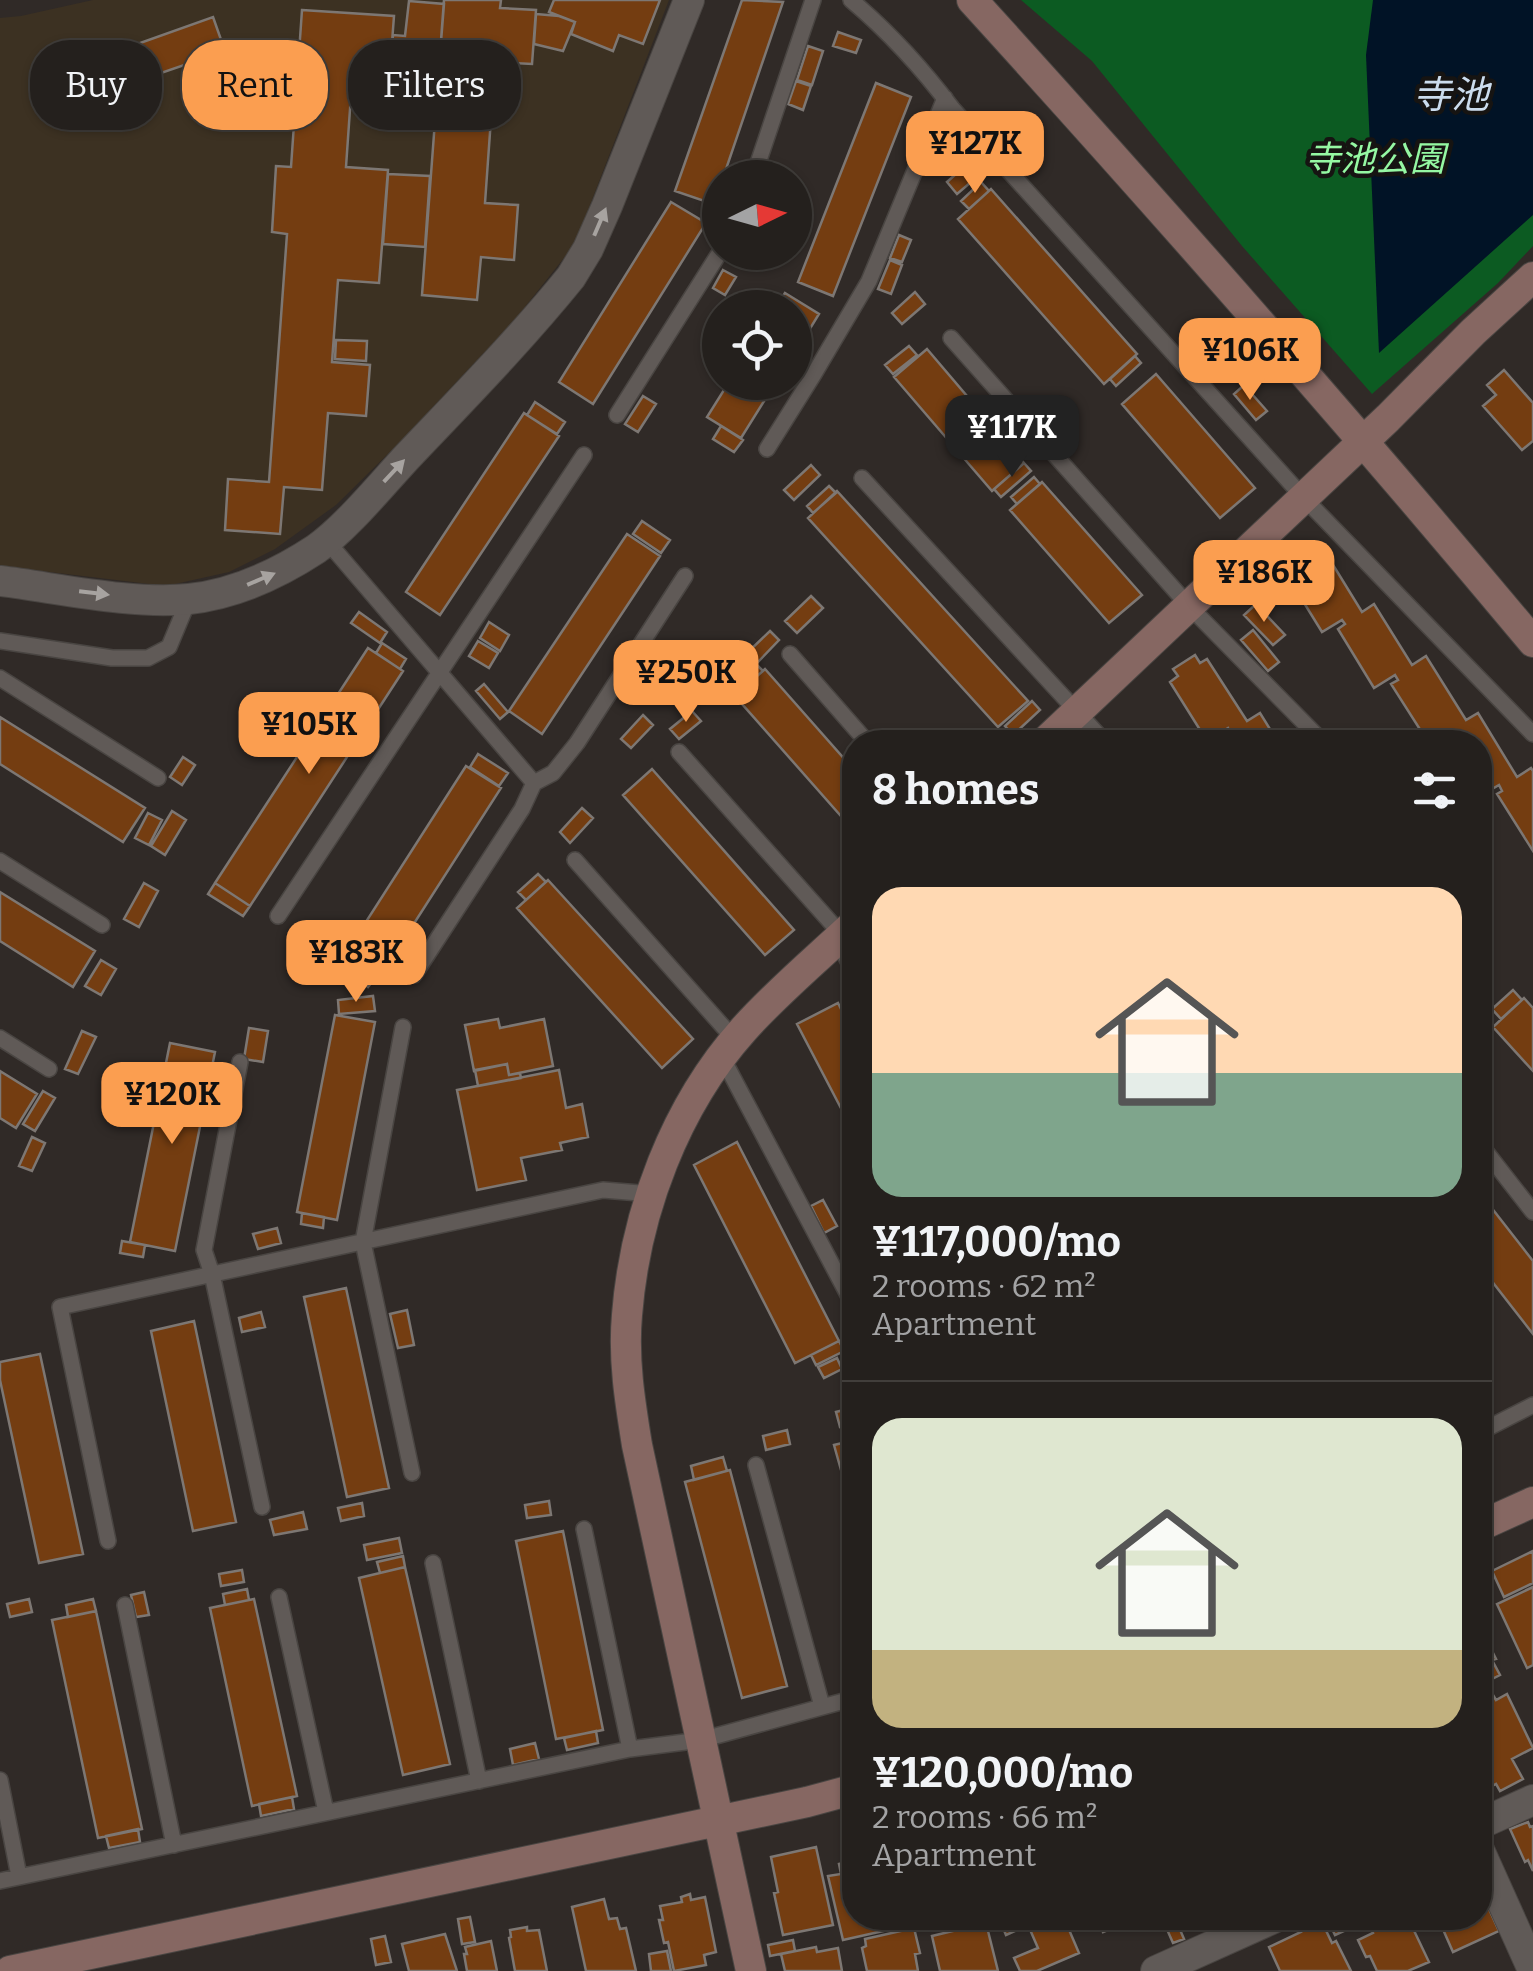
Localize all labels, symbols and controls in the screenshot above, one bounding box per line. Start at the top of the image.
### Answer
chip: Buy [30,40,162,130]
chip: Rent [182,40,328,130]
chip: Filters [348,40,521,130]
water label: 寺池 [1413,72,1493,118]
pin: ¥127K [905,111,1045,196]
text: ¥127K [928,124,1022,162]
park label: 寺池公園 [1305,138,1450,180]
north arrow [702,160,812,270]
map controls [702,160,812,400]
one-way arrow [592,207,608,237]
button: locate [702,290,812,400]
pin: ¥106K [1180,318,1320,403]
text: ¥106K [1201,331,1299,369]
pin: ¥117K [942,395,1082,480]
text: ¥117K [967,408,1057,446]
one-way arrow [382,459,405,483]
pin: ¥186K [1194,540,1334,625]
text: ¥186K [1215,553,1313,591]
one-way arrow [246,571,276,587]
one-way arrow [79,585,111,601]
pin: ¥250K [616,640,756,725]
text: ¥250K [635,653,737,691]
pin: ¥105K [239,692,379,777]
text: ¥105K [261,705,357,743]
icon: filters [1407,763,1462,818]
text: 8 homes [872,765,1040,815]
pin: ¥183K [286,920,426,1005]
text: ¥183K [308,933,404,971]
icon: home [1077,952,1257,1132]
pin: ¥120K [102,1062,242,1147]
text: ¥120K [123,1075,221,1113]
text: ¥117,000/mo [872,1217,1121,1267]
text: 2 rooms · 62 m² [872,1267,1096,1305]
text: Apartment [872,1305,1036,1343]
icon: home [1077,1483,1257,1663]
text: ¥120,000/mo [872,1748,1133,1798]
text: 2 rooms · 66 m² [872,1798,1097,1836]
text: Apartment [872,1836,1036,1874]

